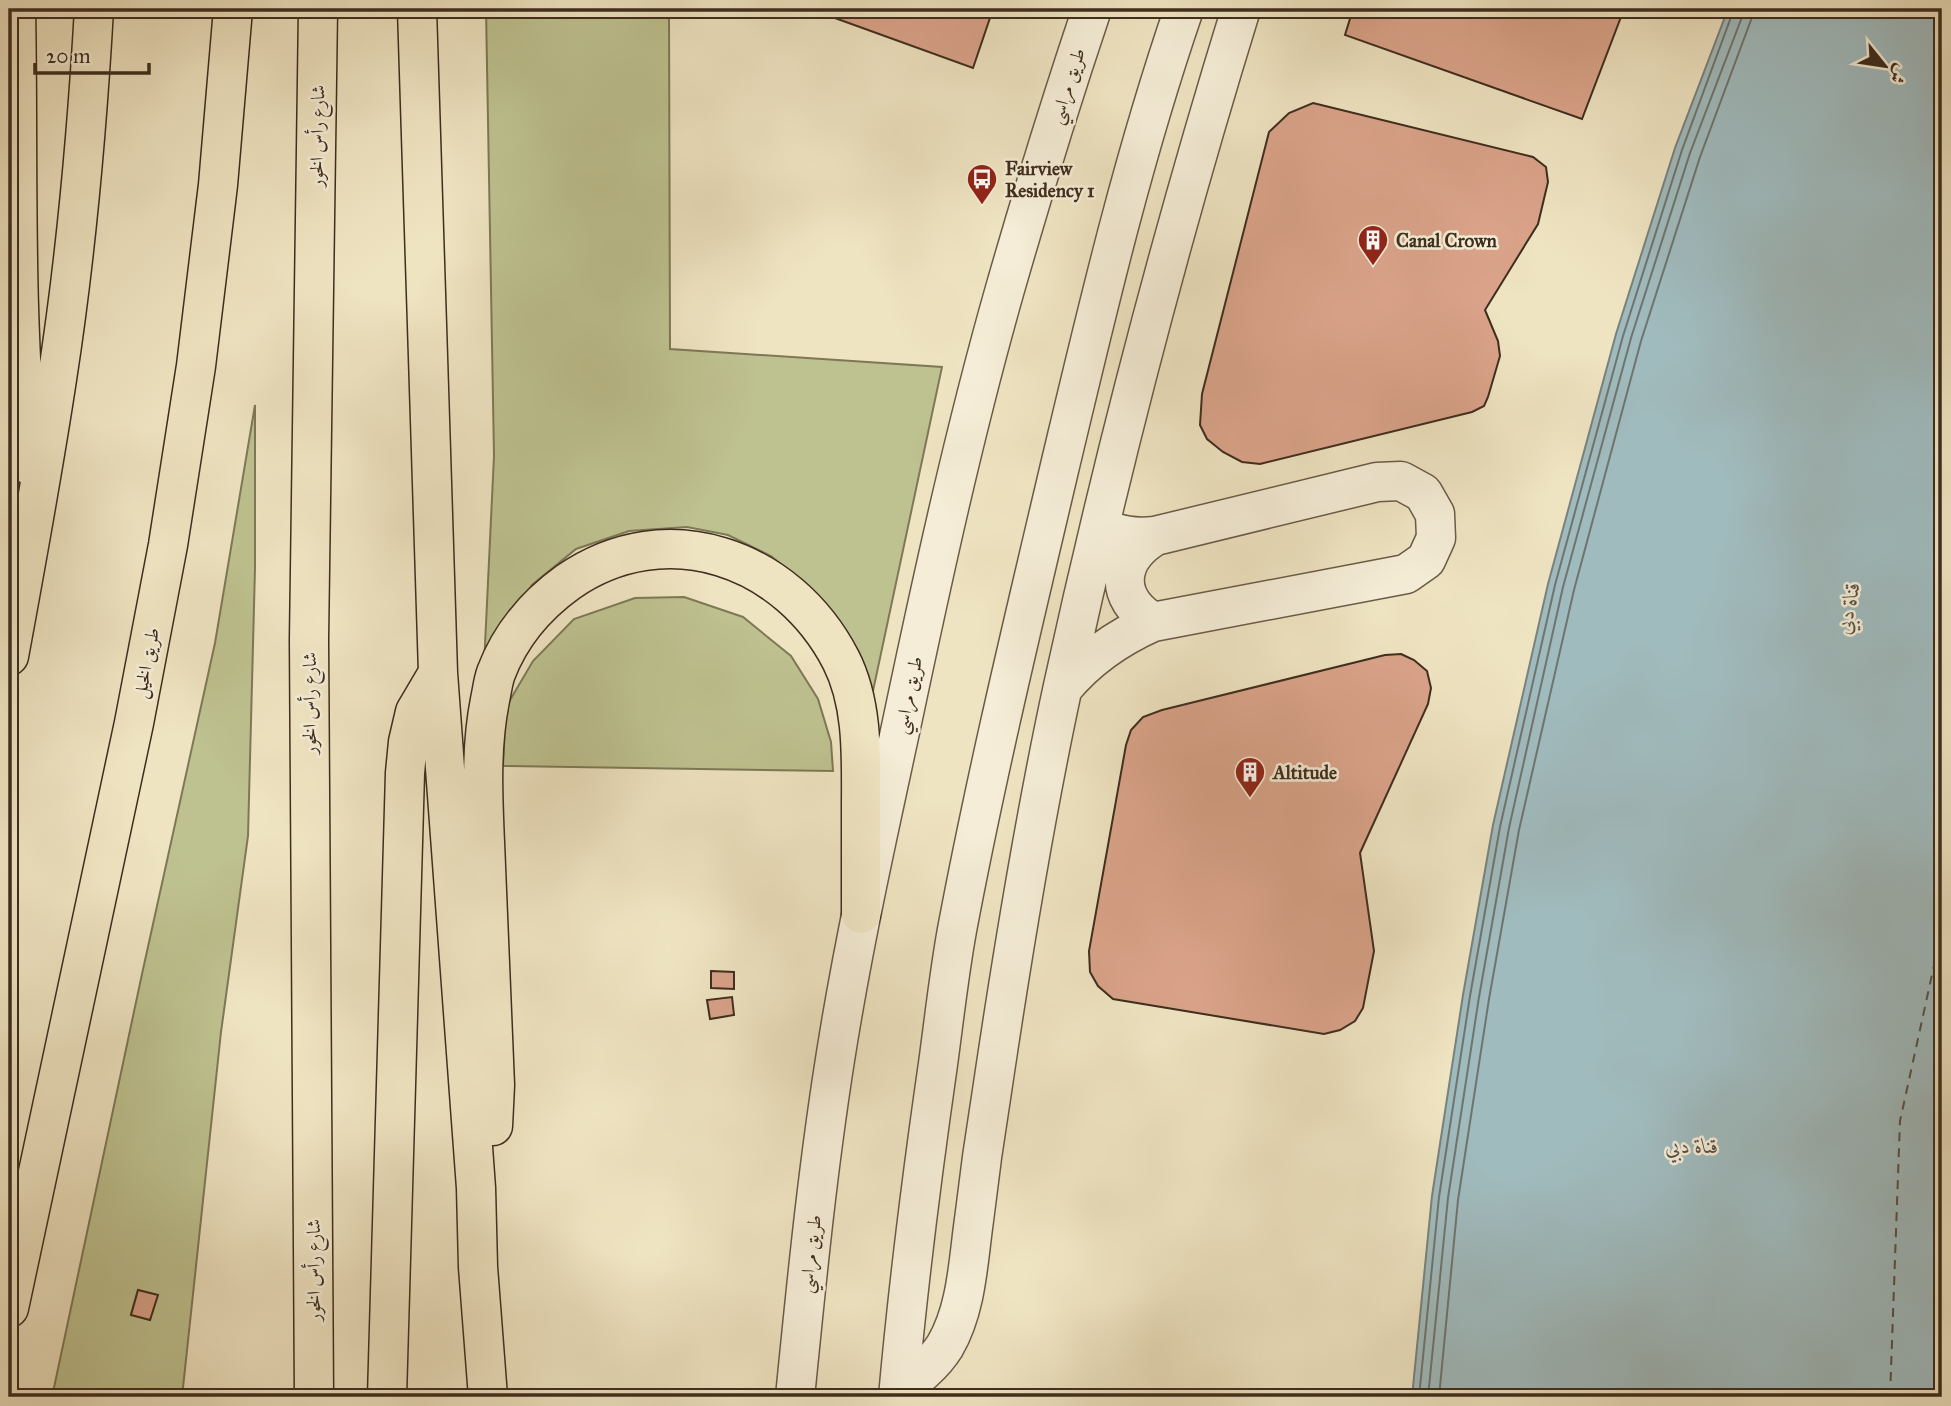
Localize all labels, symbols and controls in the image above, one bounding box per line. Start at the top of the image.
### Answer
scale bar [35,32,149,76]
north arrow [1850,32,1920,102]
text: 20 m [46,43,91,69]
street label: طريق مراسي [1044,45,1096,129]
text: ش [1885,60,1914,88]
street label: شارع رأس الخور [304,85,333,189]
place label: Fairview Residency 1 [1005,157,1095,203]
bus stop icon: Fairview Residency 1 [965,162,999,206]
building icon: Canal Crown [1356,223,1390,267]
place label: Canal Crown [1396,229,1498,252]
water label: قناة دبي [1830,579,1870,637]
street label: طريق الخيل [128,626,166,701]
street label: شارع رأس الخور [297,652,325,756]
street label: طريق مراسي [889,654,933,737]
building icon: Altitude [1233,755,1267,799]
place label: Altitude [1271,761,1337,784]
water label: قناة دبي [1665,1133,1719,1163]
street label: طريق مراسي [794,1213,832,1295]
street label: شارع رأس الخور [301,1219,329,1323]

